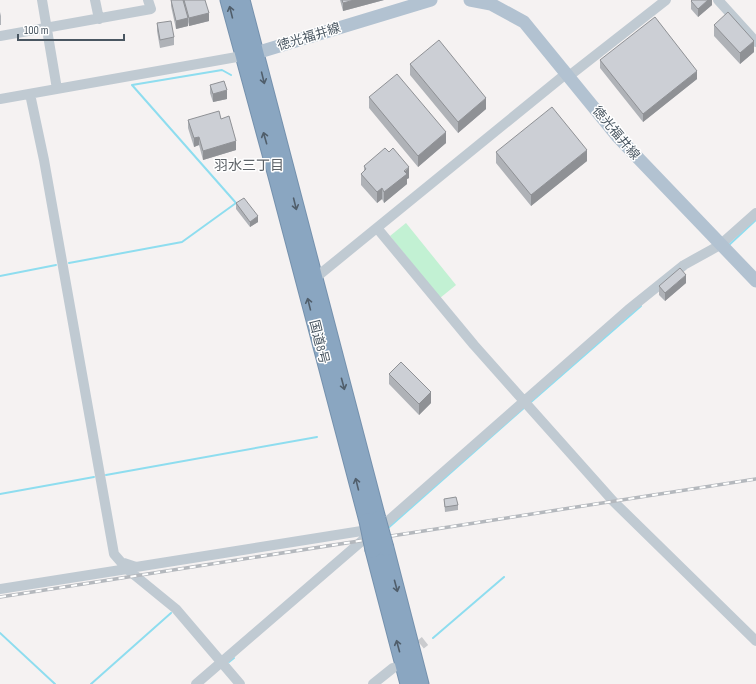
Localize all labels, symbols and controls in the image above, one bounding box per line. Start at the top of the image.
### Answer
one-way arrow [227,6,234,19]
scale bar [18,16,124,42]
street label: 徳光福井線 [276,20,342,54]
text: 100 m [24,23,49,38]
one-way arrow [259,72,267,85]
street label: 徳光福井線 [589,103,643,163]
one-way arrow [261,131,268,144]
district label: 羽水三丁目 [214,157,284,174]
one-way arrow [292,197,299,210]
one-way arrow [305,298,312,311]
street label: 国道8号 [306,318,332,366]
one-way arrow [339,377,347,390]
one-way arrow [353,477,360,490]
one-way arrow [392,579,400,592]
one-way arrow [394,640,401,653]

